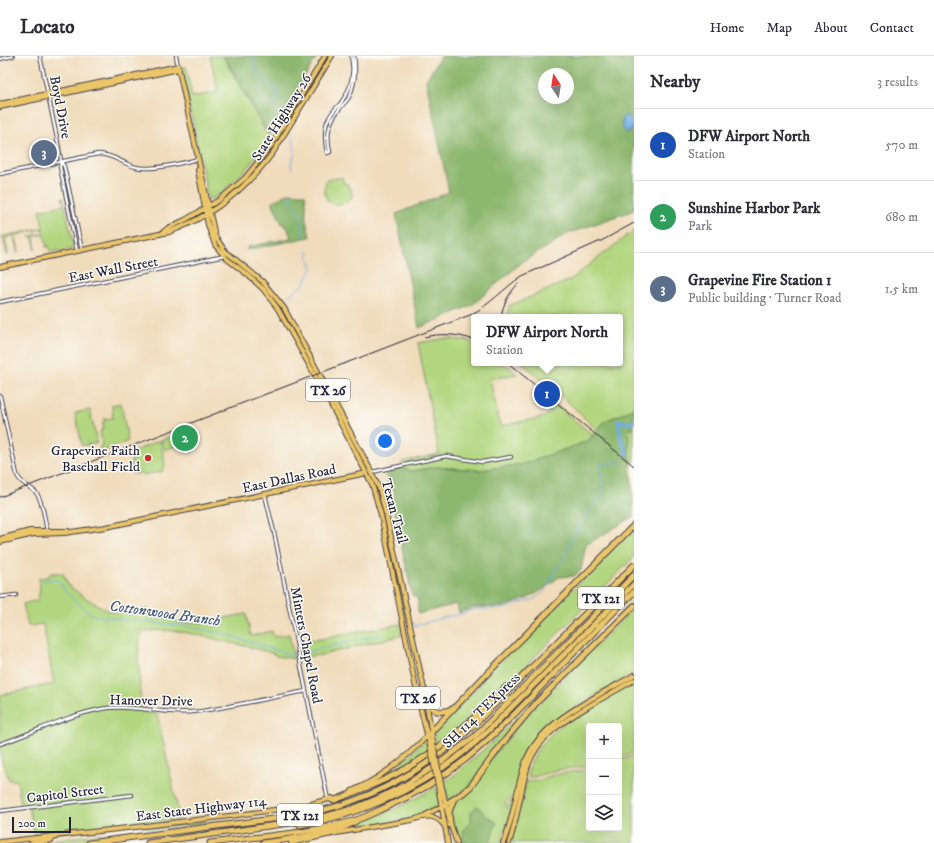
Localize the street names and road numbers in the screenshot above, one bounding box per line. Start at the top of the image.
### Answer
street label: State Highway 26 [248,70,316,164]
street label: Boyd Drive [45,74,75,140]
street label: East Wall Street [67,252,160,287]
road number: TX 26 [306,379,350,401]
street label: East Dallas Road [241,460,338,498]
street label: Texan Trail [377,477,412,546]
street label: Minters Chapel Road [286,585,326,705]
road number: TX 121 [578,587,624,609]
street label: SH 114 TEXpress [439,669,525,752]
road number: TX 26 [396,687,440,709]
street label: Hanover Drive [109,691,193,711]
street label: Capitol Street [26,780,105,808]
street label: East State Highway 114 [135,792,268,826]
road number: TX 121 [277,804,323,826]

